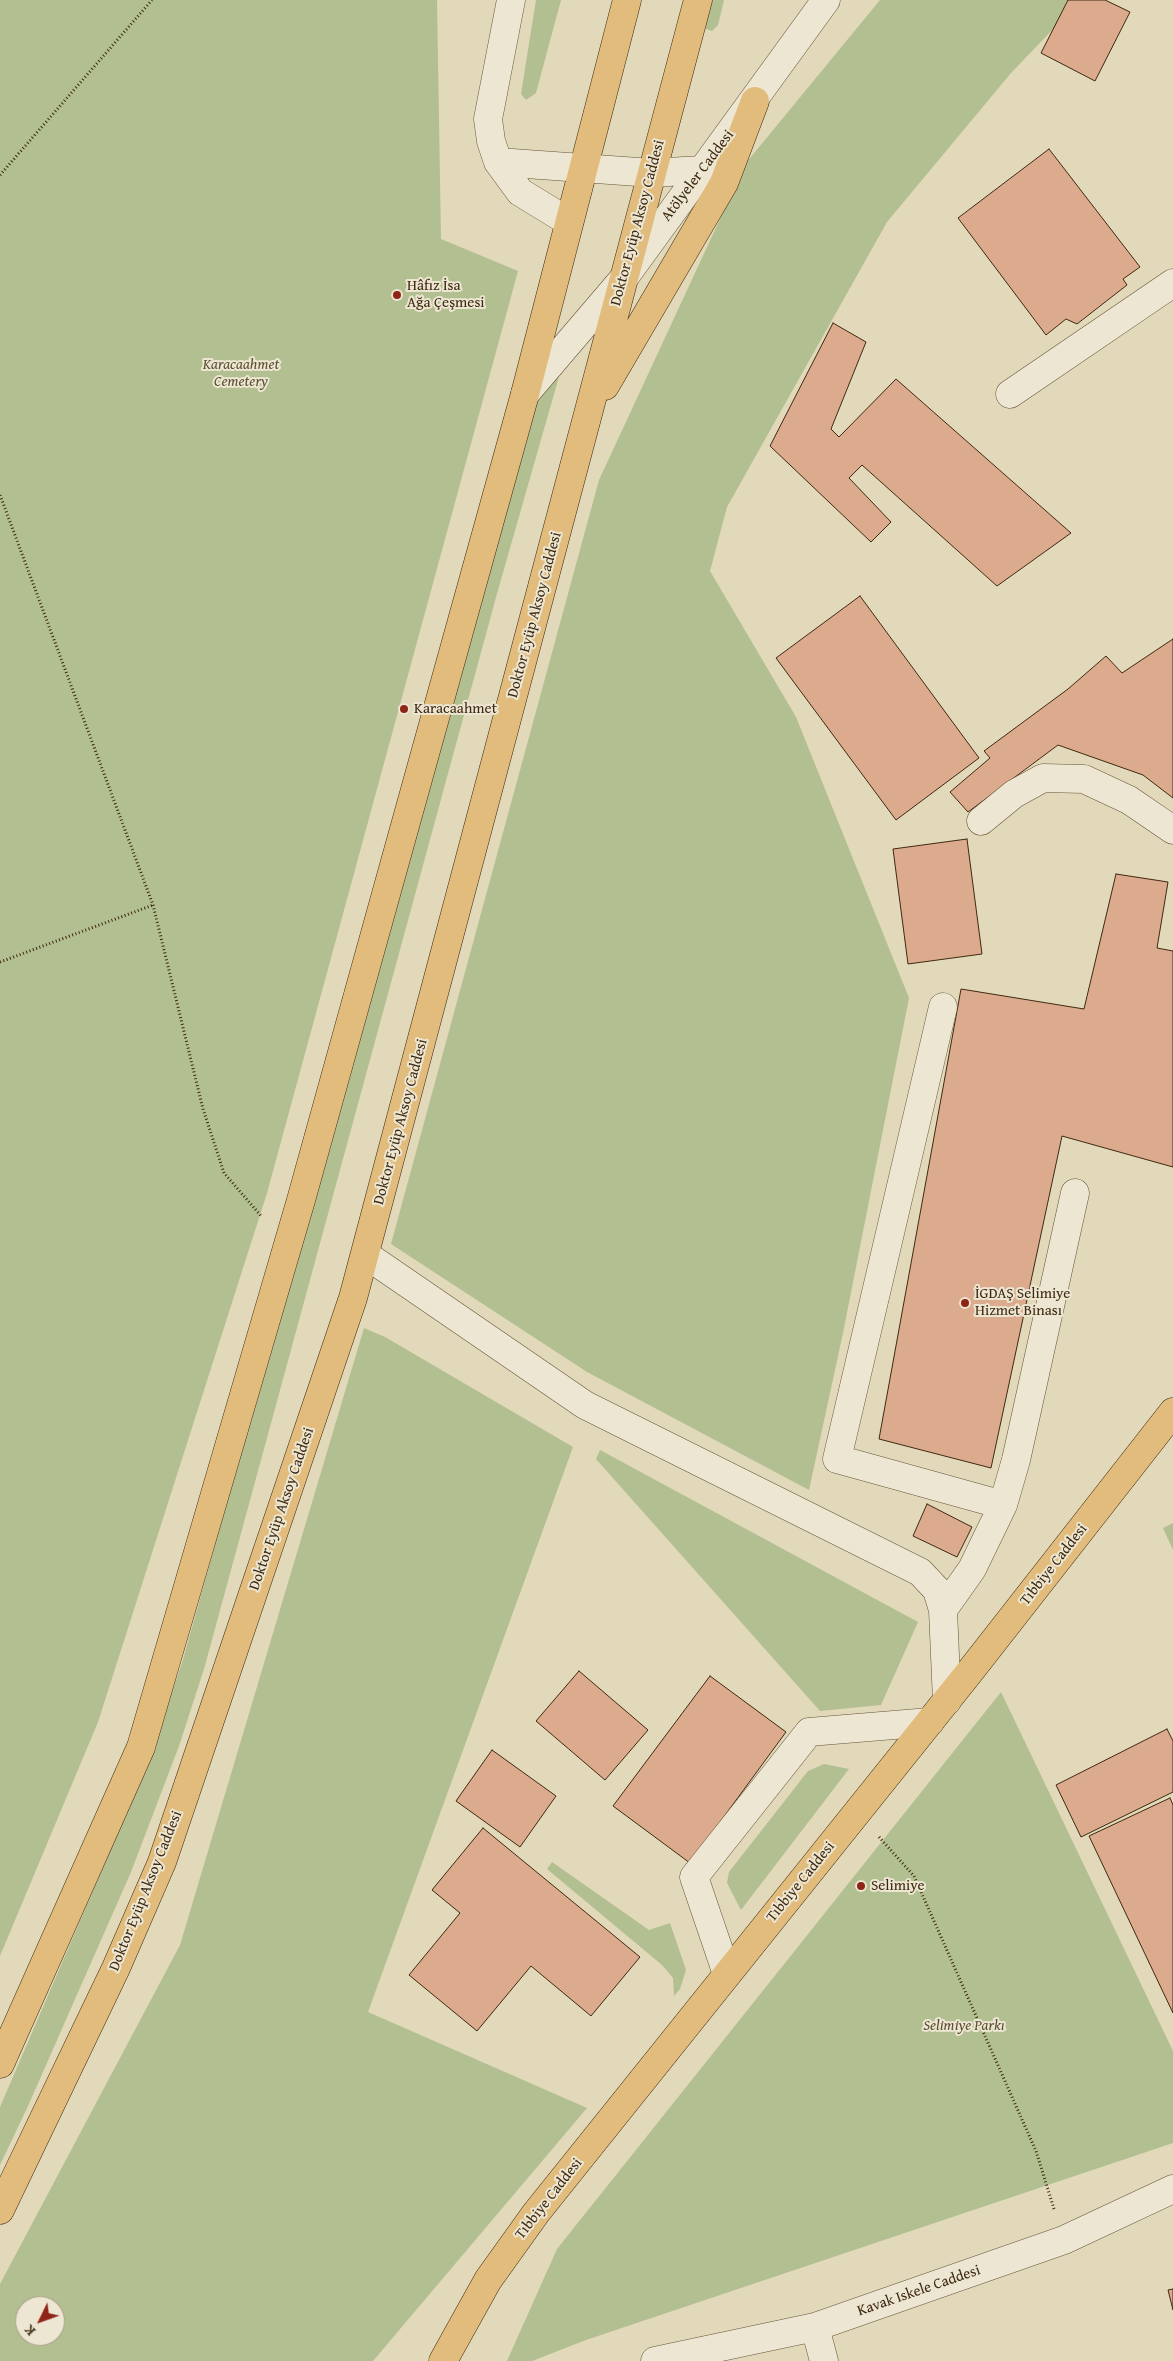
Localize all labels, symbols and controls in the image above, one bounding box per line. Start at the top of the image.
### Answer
street label: Atölyeler Caddesi [658,127,738,225]
street label: Doktor Eyüp Aksoy Caddesi [607,138,669,308]
place label: Hâfız İsa Ağa Çeşmesi [407,277,485,312]
marker: Hâfız İsa Ağa Çeşmesi [391,289,403,301]
park label: Karacaahmet Cemetery [203,356,279,391]
street label: Doktor Eyüp Aksoy Caddesi [504,530,566,700]
place label: Karacaahmet [414,700,497,718]
marker: Karacaahmet [398,703,410,715]
street label: Doktor Eyüp Aksoy Caddesi [370,1037,432,1207]
place label: İGDAŞ Selimiye Hizmet Binası [975,1285,1070,1320]
marker: İGDAŞ Selimiye Hizmet Binası [959,1297,971,1309]
street label: Doktor Eyüp Aksoy Caddesi [246,1425,318,1593]
street label: Tıbbiye Caddesi [1017,1521,1091,1609]
street label: Doktor Eyüp Aksoy Caddesi [106,1808,186,1974]
street label: Tıbbiye Caddesi [763,1838,839,1926]
place label: Selimiye [871,1877,924,1895]
marker: Selimiye [855,1880,867,1892]
park label: Selimiye Parkı [923,2017,1005,2035]
street label: Tıbbiye Caddesi [512,2155,586,2243]
street label: Kavak Iskele Caddesi [855,2262,983,2320]
north arrow [15,2296,65,2346]
text: K [19,2320,40,2340]

